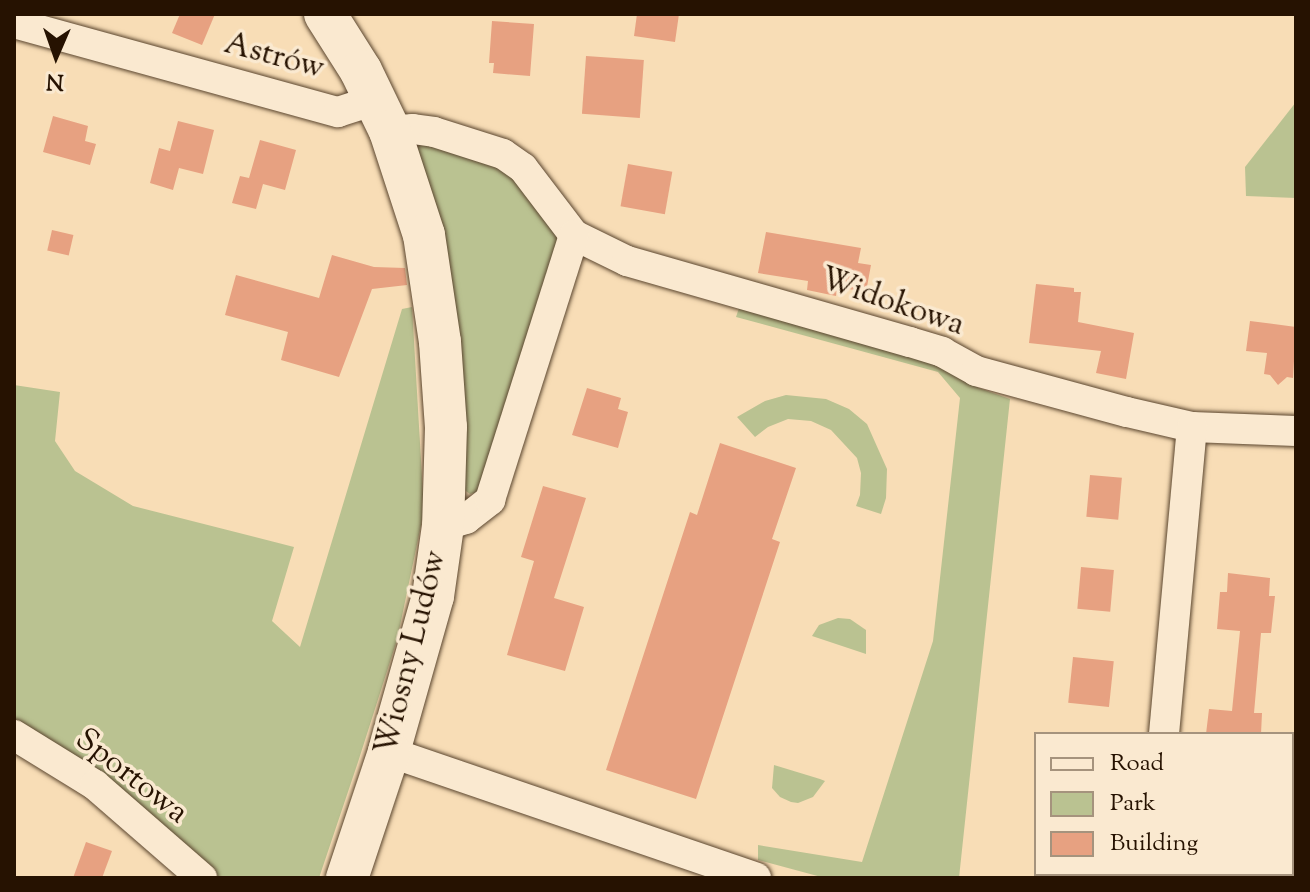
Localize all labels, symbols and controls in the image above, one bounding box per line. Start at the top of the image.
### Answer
north arrow [16,16,96,96]
street label: Astrów [220,25,328,89]
text: N [46,64,64,96]
street label: Widokowa [815,260,969,346]
street label: Wiosny Ludów [368,547,456,759]
street label: Sportowa [67,721,195,833]
legend [1034,732,1294,876]
text: Road [1110,747,1164,781]
text: Park [1110,787,1156,821]
text: Building [1110,827,1198,861]

